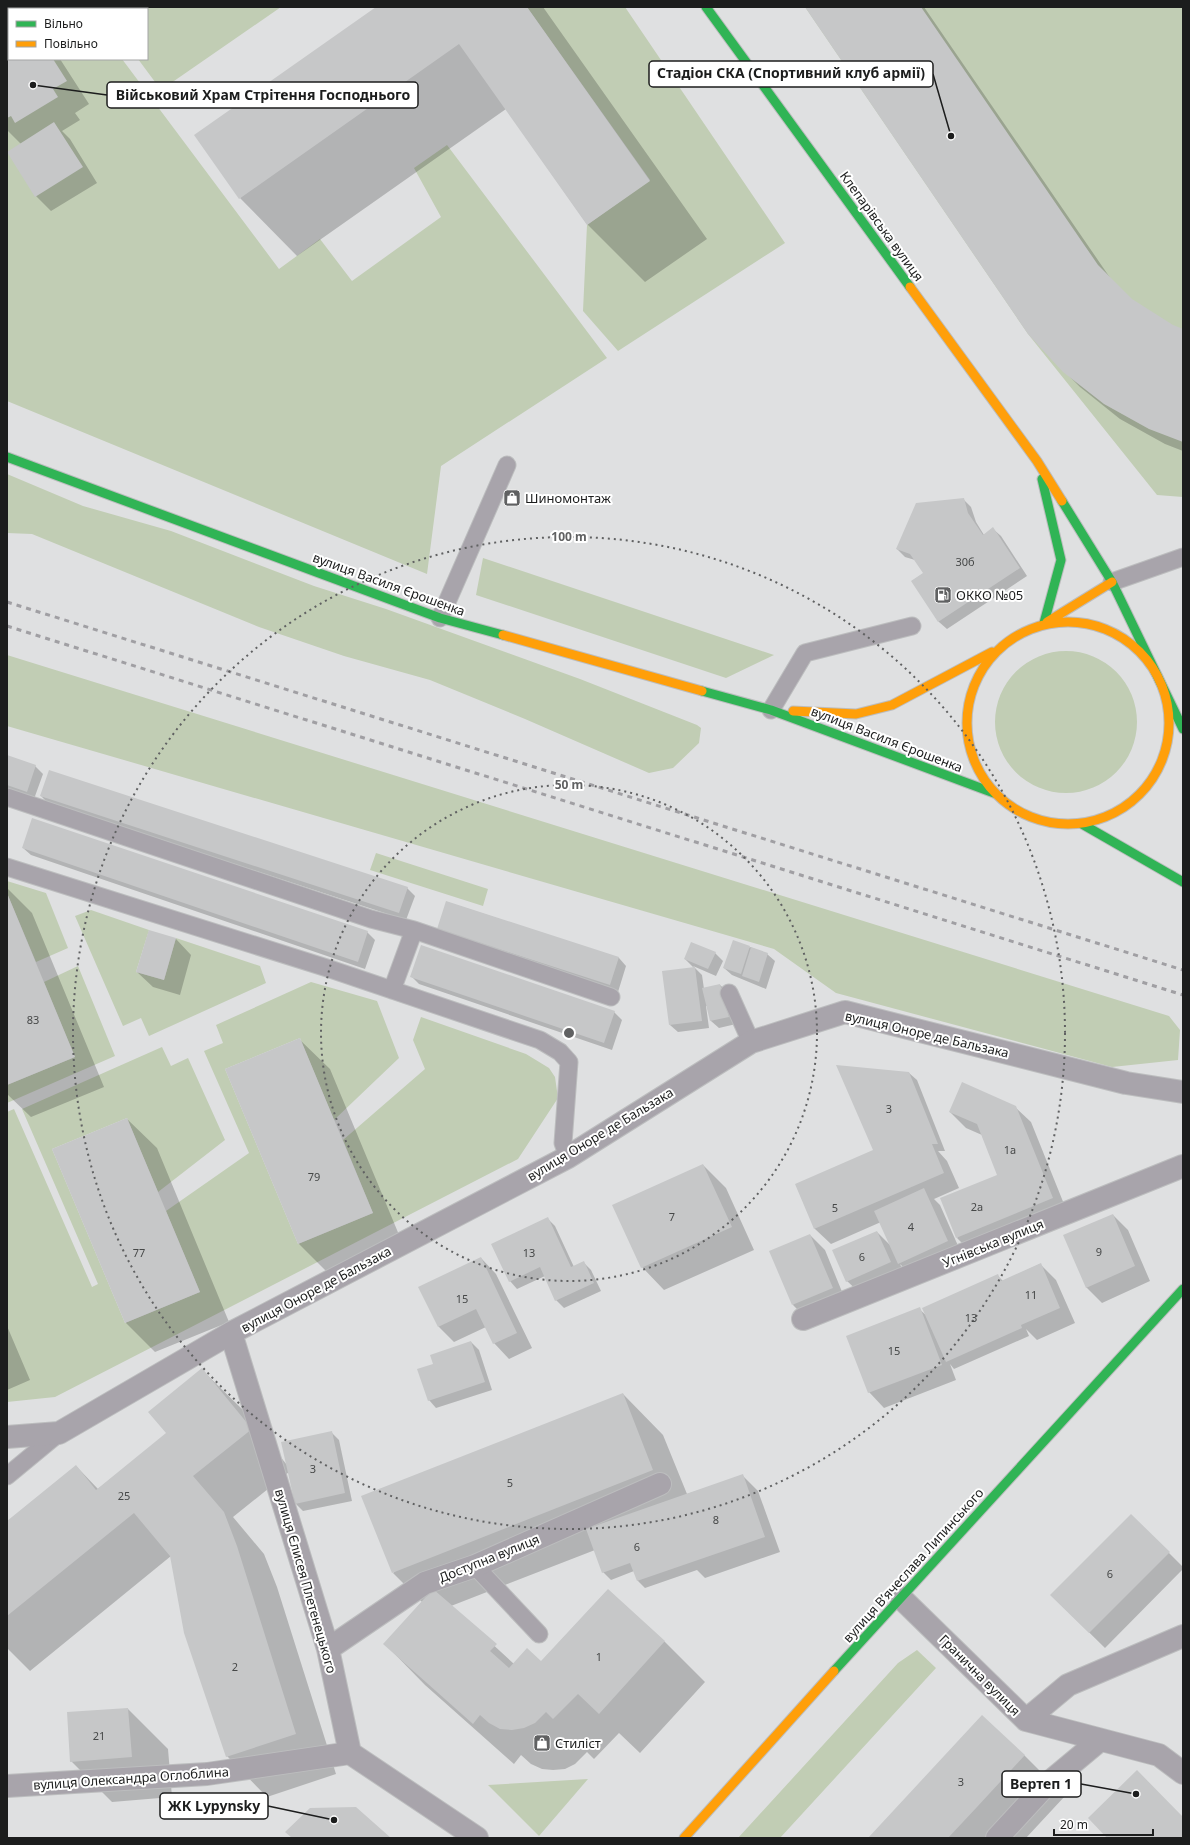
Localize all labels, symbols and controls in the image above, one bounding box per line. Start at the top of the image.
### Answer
legend [8,8,148,60]
text: Вільно [44,15,83,32]
text: Повільно [44,35,98,52]
callout: Стадіон СКА (Спортивний клуб армії) [649,61,933,87]
text: Стадіон СКА (Спортивний клуб армії) [657,63,925,82]
callout: Військовий Храм Стрітення Господнього [107,82,418,108]
text: Військовий Храм Стрітення Господнього [116,85,411,104]
street label: Клепарівська вулиця [836,167,928,285]
shop icon: Шиномонтаж [502,488,522,508]
place label: Шиномонтаж [525,489,611,507]
text: 100 m [551,528,587,545]
street label: вулиця Василя Єрошенка [310,548,468,620]
house number: 30б [955,554,975,569]
fuel station icon: ОККО №05 [933,585,953,605]
place label: ОККО №05 [956,586,1023,604]
street label: вулиця Василя Єрошенка [809,702,965,776]
text: 50 m [555,776,583,793]
street label: вулиця Оноре де Бальзака [843,1006,1011,1062]
house number: 83 [27,1012,39,1027]
centre of rings [562,1026,576,1040]
street label: вулиця Оноре де Бальзака [524,1083,676,1185]
house number: 3 [886,1101,892,1116]
house number: 1а [1004,1142,1016,1157]
house number: 79 [308,1169,320,1184]
house number: 2а [971,1199,983,1214]
house number: 5 [832,1200,838,1215]
house number: 7 [669,1209,675,1224]
street label: Угнівська вулиця [940,1215,1046,1271]
house number: 4 [908,1219,915,1234]
street label: вулиця Оноре де Бальзака [238,1242,394,1336]
house number: 9 [1096,1244,1102,1259]
house number: 77 [133,1245,145,1260]
house number: 13 [523,1245,535,1260]
house number: 6 [859,1249,865,1264]
house number: 11 [1025,1287,1037,1302]
house number: 15 [456,1291,468,1306]
house number: 13 [965,1310,977,1325]
house number: 15 [888,1343,900,1358]
house number: 3 [310,1461,316,1476]
house number: 5 [507,1475,513,1490]
street label: вулиця Вʼячеслава Липинського [839,1484,988,1646]
street label: вулиця Єлисея Плетенецького [271,1487,341,1676]
house number: 25 [118,1488,130,1503]
house number: 8 [713,1512,719,1527]
street label: Доступна вулиця [436,1530,542,1586]
house number: 6 [634,1539,640,1554]
house number: 6 [1107,1566,1113,1581]
street label: Гранична вулиця [935,1630,1025,1720]
house number: 1 [596,1649,602,1664]
house number: 2 [232,1659,238,1674]
house number: 21 [93,1728,105,1743]
shop icon: Стиліст [532,1733,552,1753]
place label: Стиліст [555,1734,601,1752]
street label: вулиця Олександра Оглоблина [33,1762,229,1794]
callout: Вертеп 1 [1002,1771,1081,1797]
house number: 3 [958,1774,964,1789]
text: Вертеп 1 [1010,1774,1072,1793]
callout: ЖК Lypynsky [160,1793,268,1819]
text: ЖК Lypynsky [168,1796,260,1815]
scale bar [1054,1811,1153,1837]
text: 20 m [1060,1816,1088,1833]

